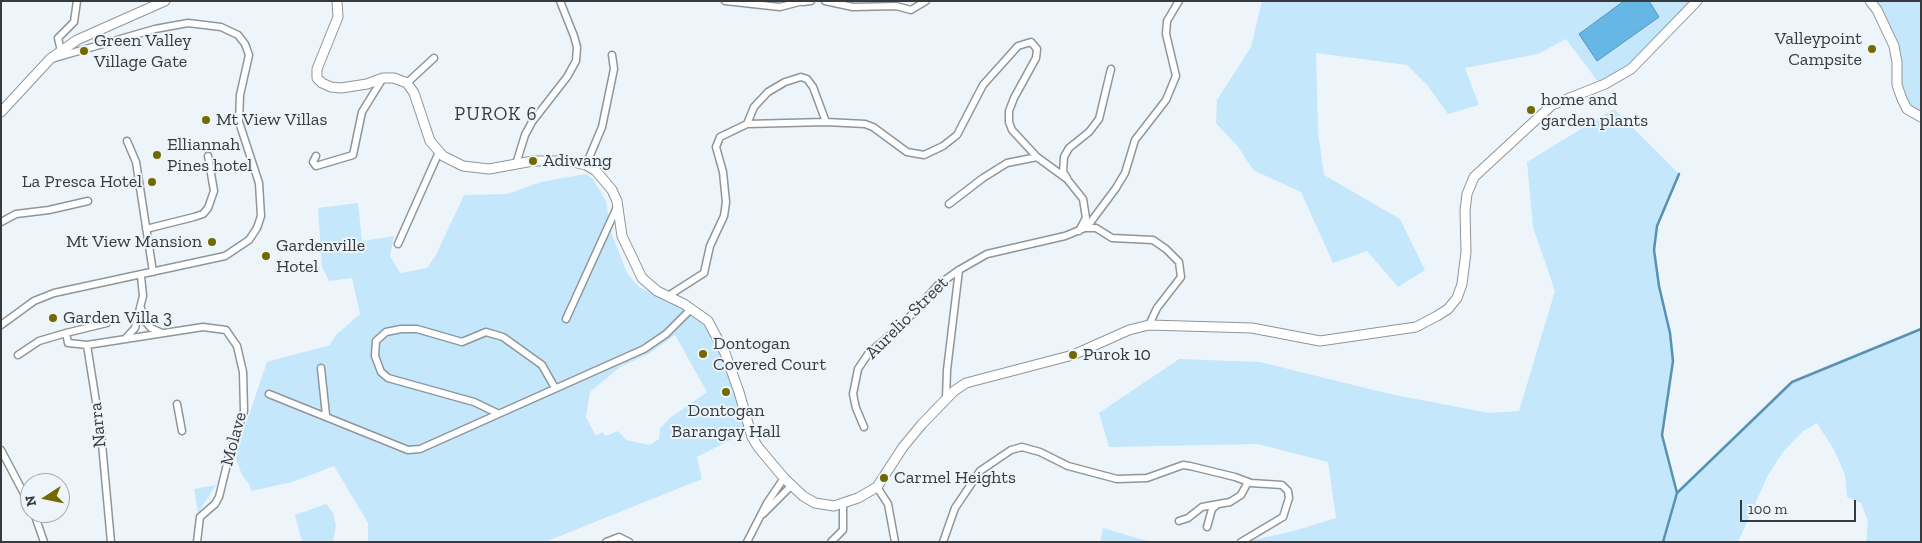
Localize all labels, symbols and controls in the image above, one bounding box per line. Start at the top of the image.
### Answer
place label: Valleypoint Campsite [1775,28,1862,70]
place label: Green Valley Village Gate [94,30,191,72]
marker: Valleypoint Campsite [1866,43,1878,55]
marker: Green Valley Village Gate [78,45,90,57]
place label: home and garden plants [1541,89,1648,132]
district label: PUROK 6 [453,104,539,126]
marker: home and garden plants [1525,104,1537,116]
place label: Mt View Villas [216,109,327,131]
marker: Mt View Villas [200,114,212,126]
place label: Elliannah Pines hotel [167,134,252,176]
marker: Elliannah Pines hotel [151,149,163,161]
place label: Adiwang [543,150,612,172]
marker: Adiwang [527,155,539,167]
place label: La Presca Hotel [22,171,142,193]
marker: La Presca Hotel [146,176,158,188]
place label: Mt View Mansion [66,231,202,253]
place label: Gardenville Hotel [276,235,365,278]
marker: Mt View Mansion [206,236,218,248]
marker: Gardenville Hotel [260,250,272,262]
street label: Aurelio Street [861,272,953,364]
place label: Garden Villa 3 [63,307,172,329]
marker: Garden Villa 3 [47,312,59,324]
place label: Dontogan Covered Court [713,333,826,376]
place label: Purok 10 [1083,344,1151,366]
marker: Dontogan Covered Court [697,348,709,360]
marker: Purok 10 [1067,349,1079,361]
marker: Dontogan Barangay Hall [720,386,732,398]
place label: Dontogan Barangay Hall [671,400,781,442]
street label: Narra [85,401,111,449]
street label: Molave [216,410,252,468]
place label: Carmel Heights [894,467,1016,489]
marker: Carmel Heights [878,472,890,484]
north arrow [20,473,70,523]
scale bar [1742,490,1858,522]
text: N [21,494,40,508]
text: 100 m [1748,500,1787,518]

